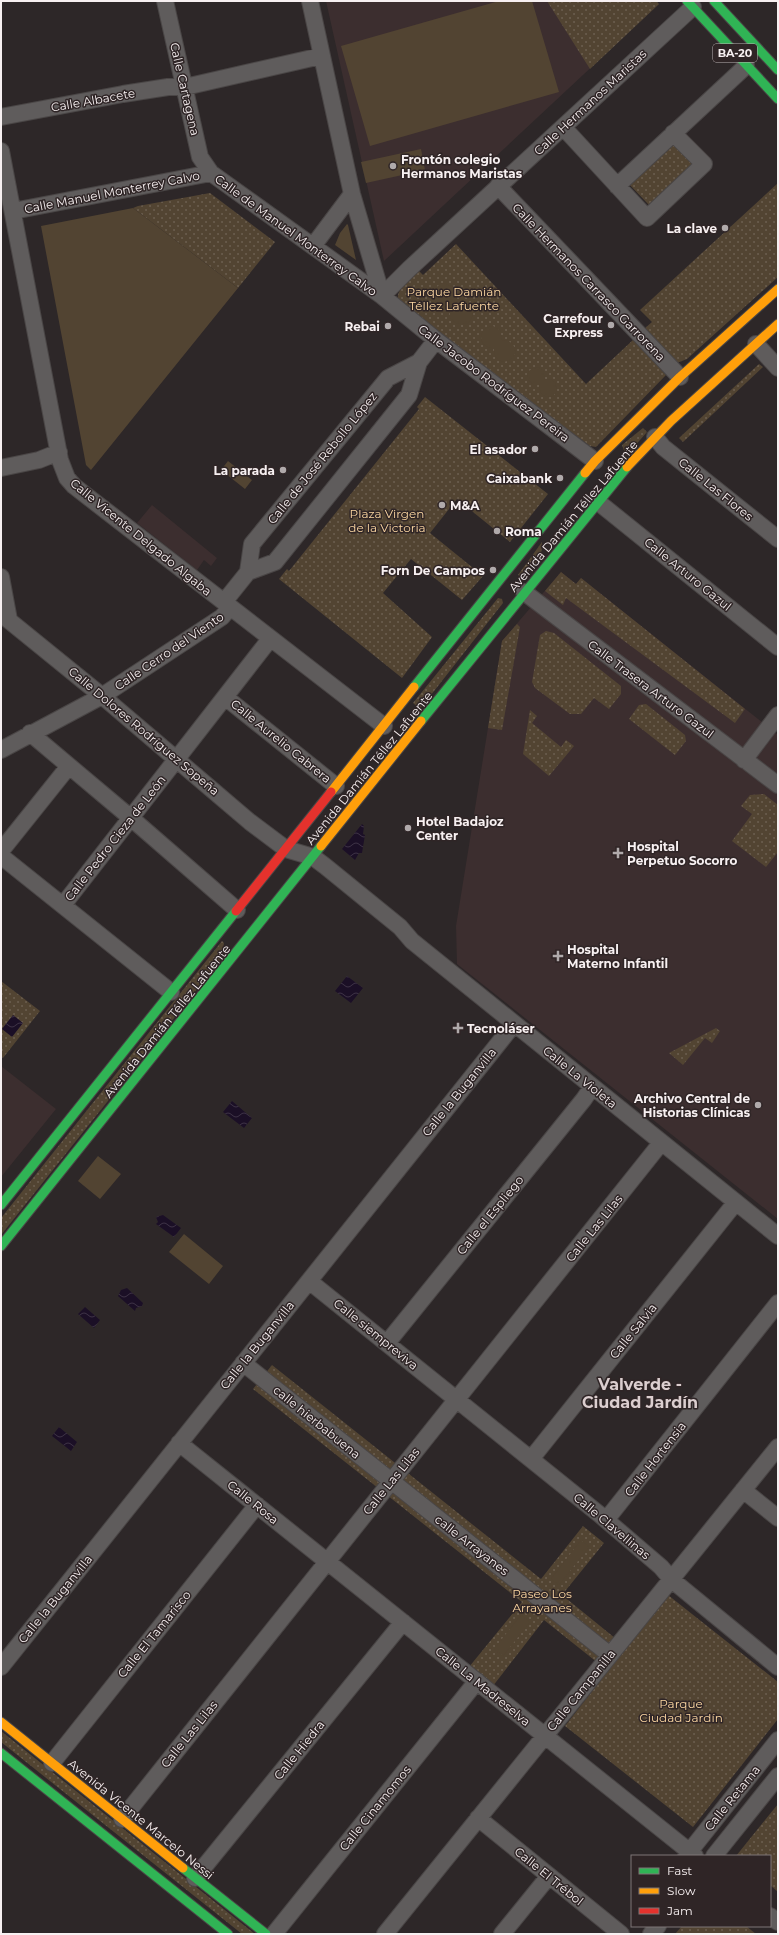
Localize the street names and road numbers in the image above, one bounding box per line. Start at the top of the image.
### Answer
street label: Calle Cartagena [167,41,203,137]
road number: BA-20 [713,44,757,62]
street label: Calle Hermanos Maristas [531,46,649,158]
street label: Calle Albacete [50,85,136,115]
street label: Calle Manuel Monterrey Calvo [23,168,201,216]
street label: Calle de Manuel Monterrey Calvo [212,171,380,299]
street label: Calle Hermanos Carrasco Garrorena [509,200,669,364]
street label: Calle Jacobo Rodríguez Pereira [415,321,573,445]
street label: Calle de José Rebollo López [264,389,380,527]
street label: Avenida Damián Téllez Lafuente [505,437,641,595]
street label: Calle Las Flores [676,454,756,524]
street label: Calle Vicente Delgado Algaba [67,475,215,599]
street label: Calle Arturo Gazul [641,534,735,614]
street label: Calle Cerro del Viento [112,609,226,693]
street label: Calle Trasera Arturo Gazul [585,637,717,741]
street label: Calle Dolores Rodríguez Sopeña [66,664,222,798]
street label: Avenida Damián Téllez Lafuente [303,688,435,848]
street label: Calle Aurelio Cabrera [228,696,334,786]
street label: Calle Pedro Cieza de León [61,772,169,904]
street label: Avenida Damián Téllez Lafuente [101,941,233,1101]
street label: Calle La Violeta [540,1043,620,1111]
street label: Calle la Buganvilla [419,1045,499,1139]
street label: Calle el Espliego [454,1172,526,1258]
street label: Calle Las Lilas [562,1191,626,1265]
street label: Calle siempreviva [331,1295,421,1373]
street label: Calle la Buganvilla [217,1298,297,1392]
street label: Calle Salvia [606,1300,660,1362]
street label: calle hierbabuena [270,1382,364,1462]
street label: Calle Hortensia [621,1419,689,1499]
street label: Calle Las Lilas [359,1444,423,1518]
street label: Calle Rosa [224,1477,282,1527]
street label: Calle Clavellinas [571,1490,653,1562]
street label: calle Arrayanes [432,1511,512,1579]
street label: Calle la Buganvilla [15,1552,95,1646]
street label: Calle El Tamarisco [114,1587,194,1681]
street label: Calle La Madreselva [432,1643,534,1729]
street label: Calle Campanilla [544,1646,618,1734]
street label: Calle Las Lilas [157,1697,221,1771]
street label: Calle Hiedra [270,1717,328,1783]
street label: Avenida Vicente Marcelo Nessi [65,1756,217,1882]
street label: Calle Cinamomos [336,1762,414,1854]
street label: Calle Retama [701,1762,763,1834]
street label: Calle El Trébol [512,1844,586,1908]

